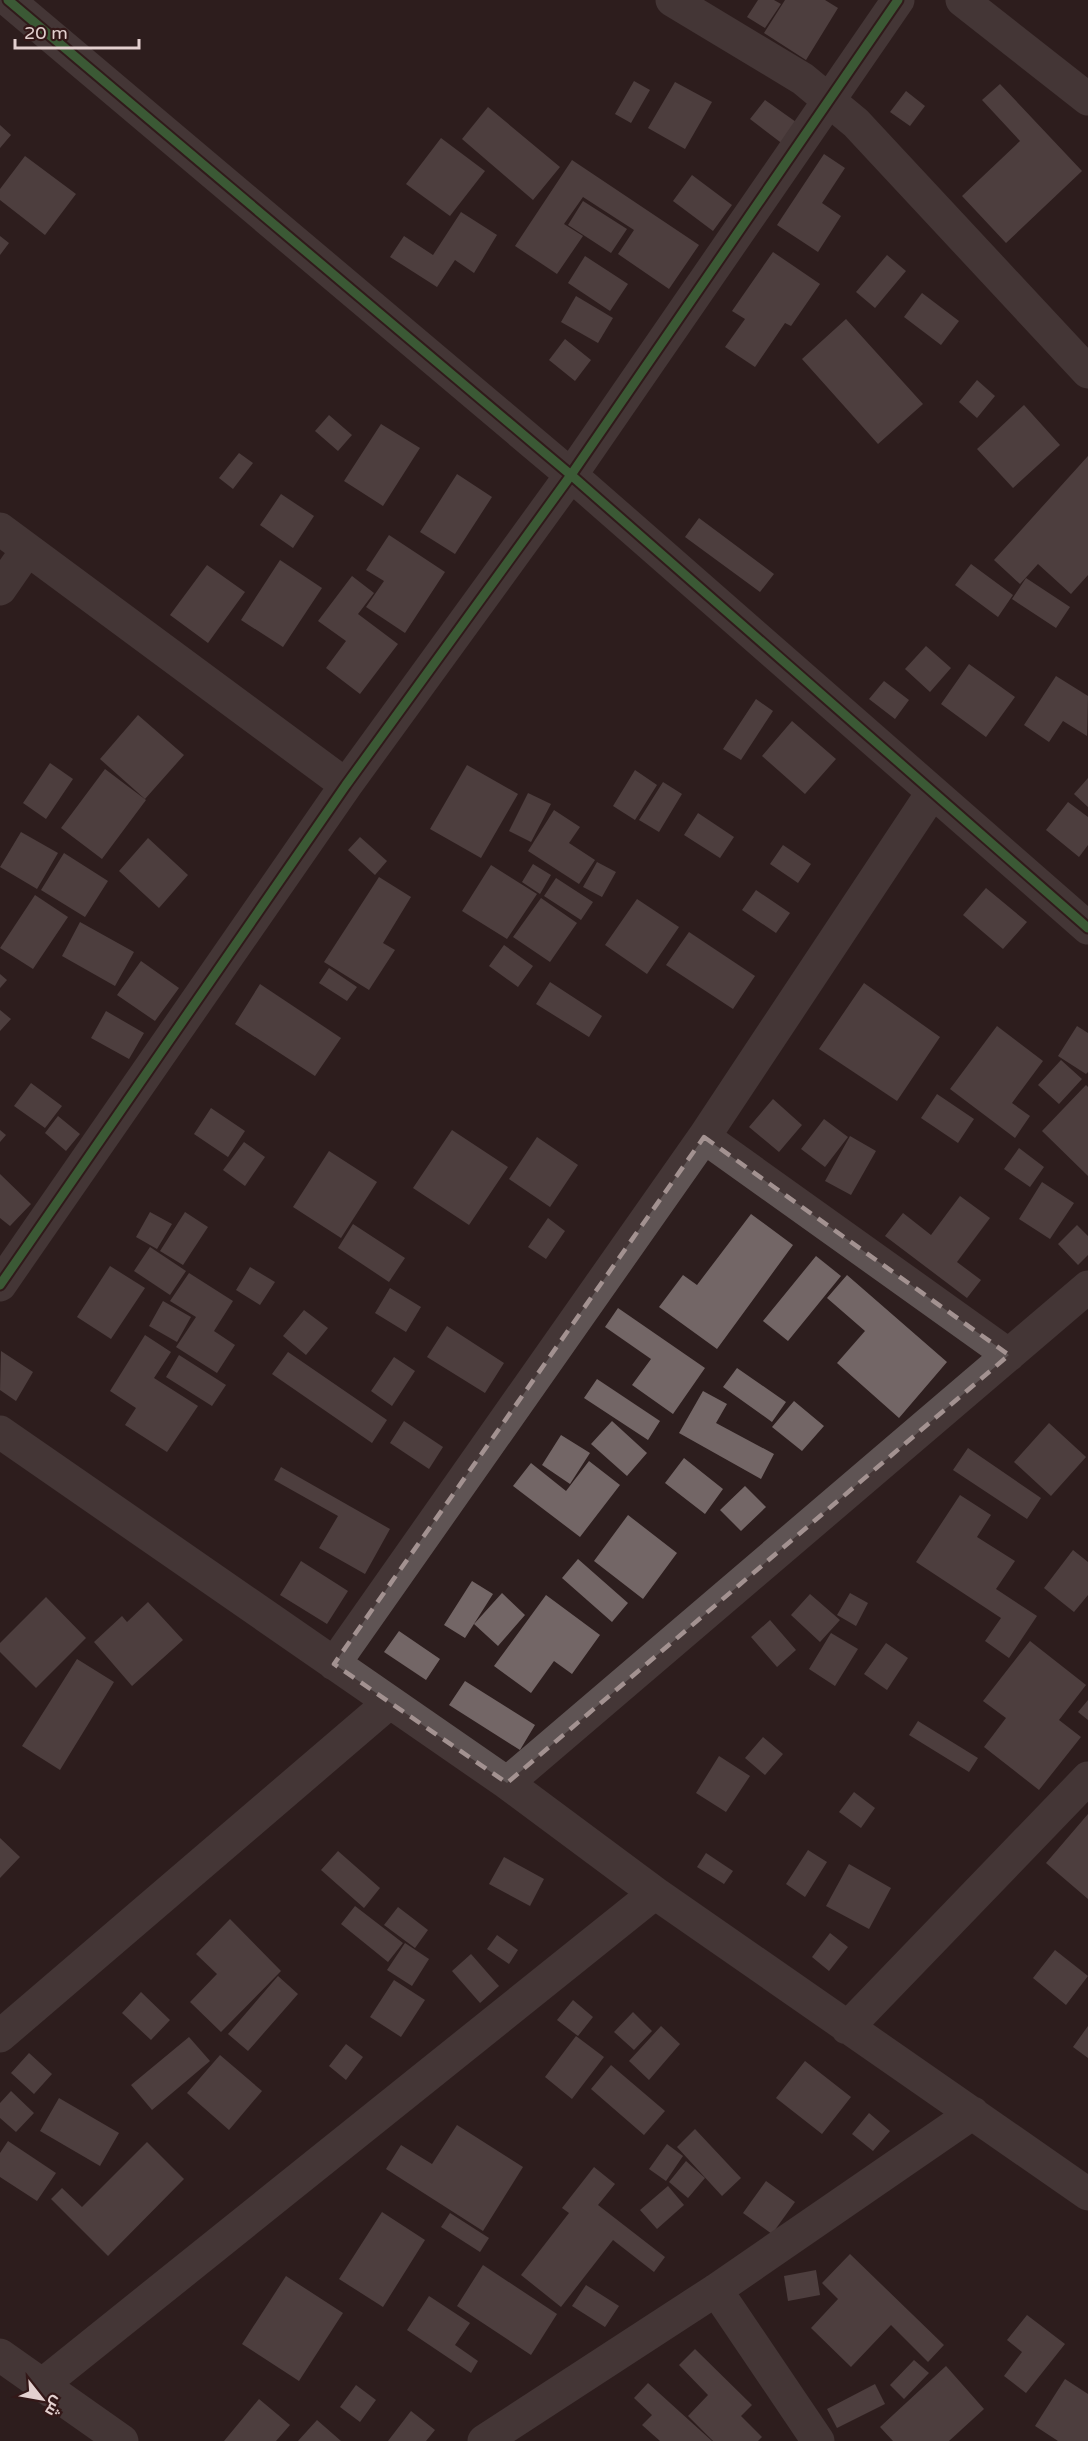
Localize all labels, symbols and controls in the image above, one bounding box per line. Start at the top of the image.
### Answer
scale bar [15,12,140,50]
text: 20 m [24,22,68,44]
north arrow [12,2369,72,2429]
text: ش [40,2392,68,2420]

